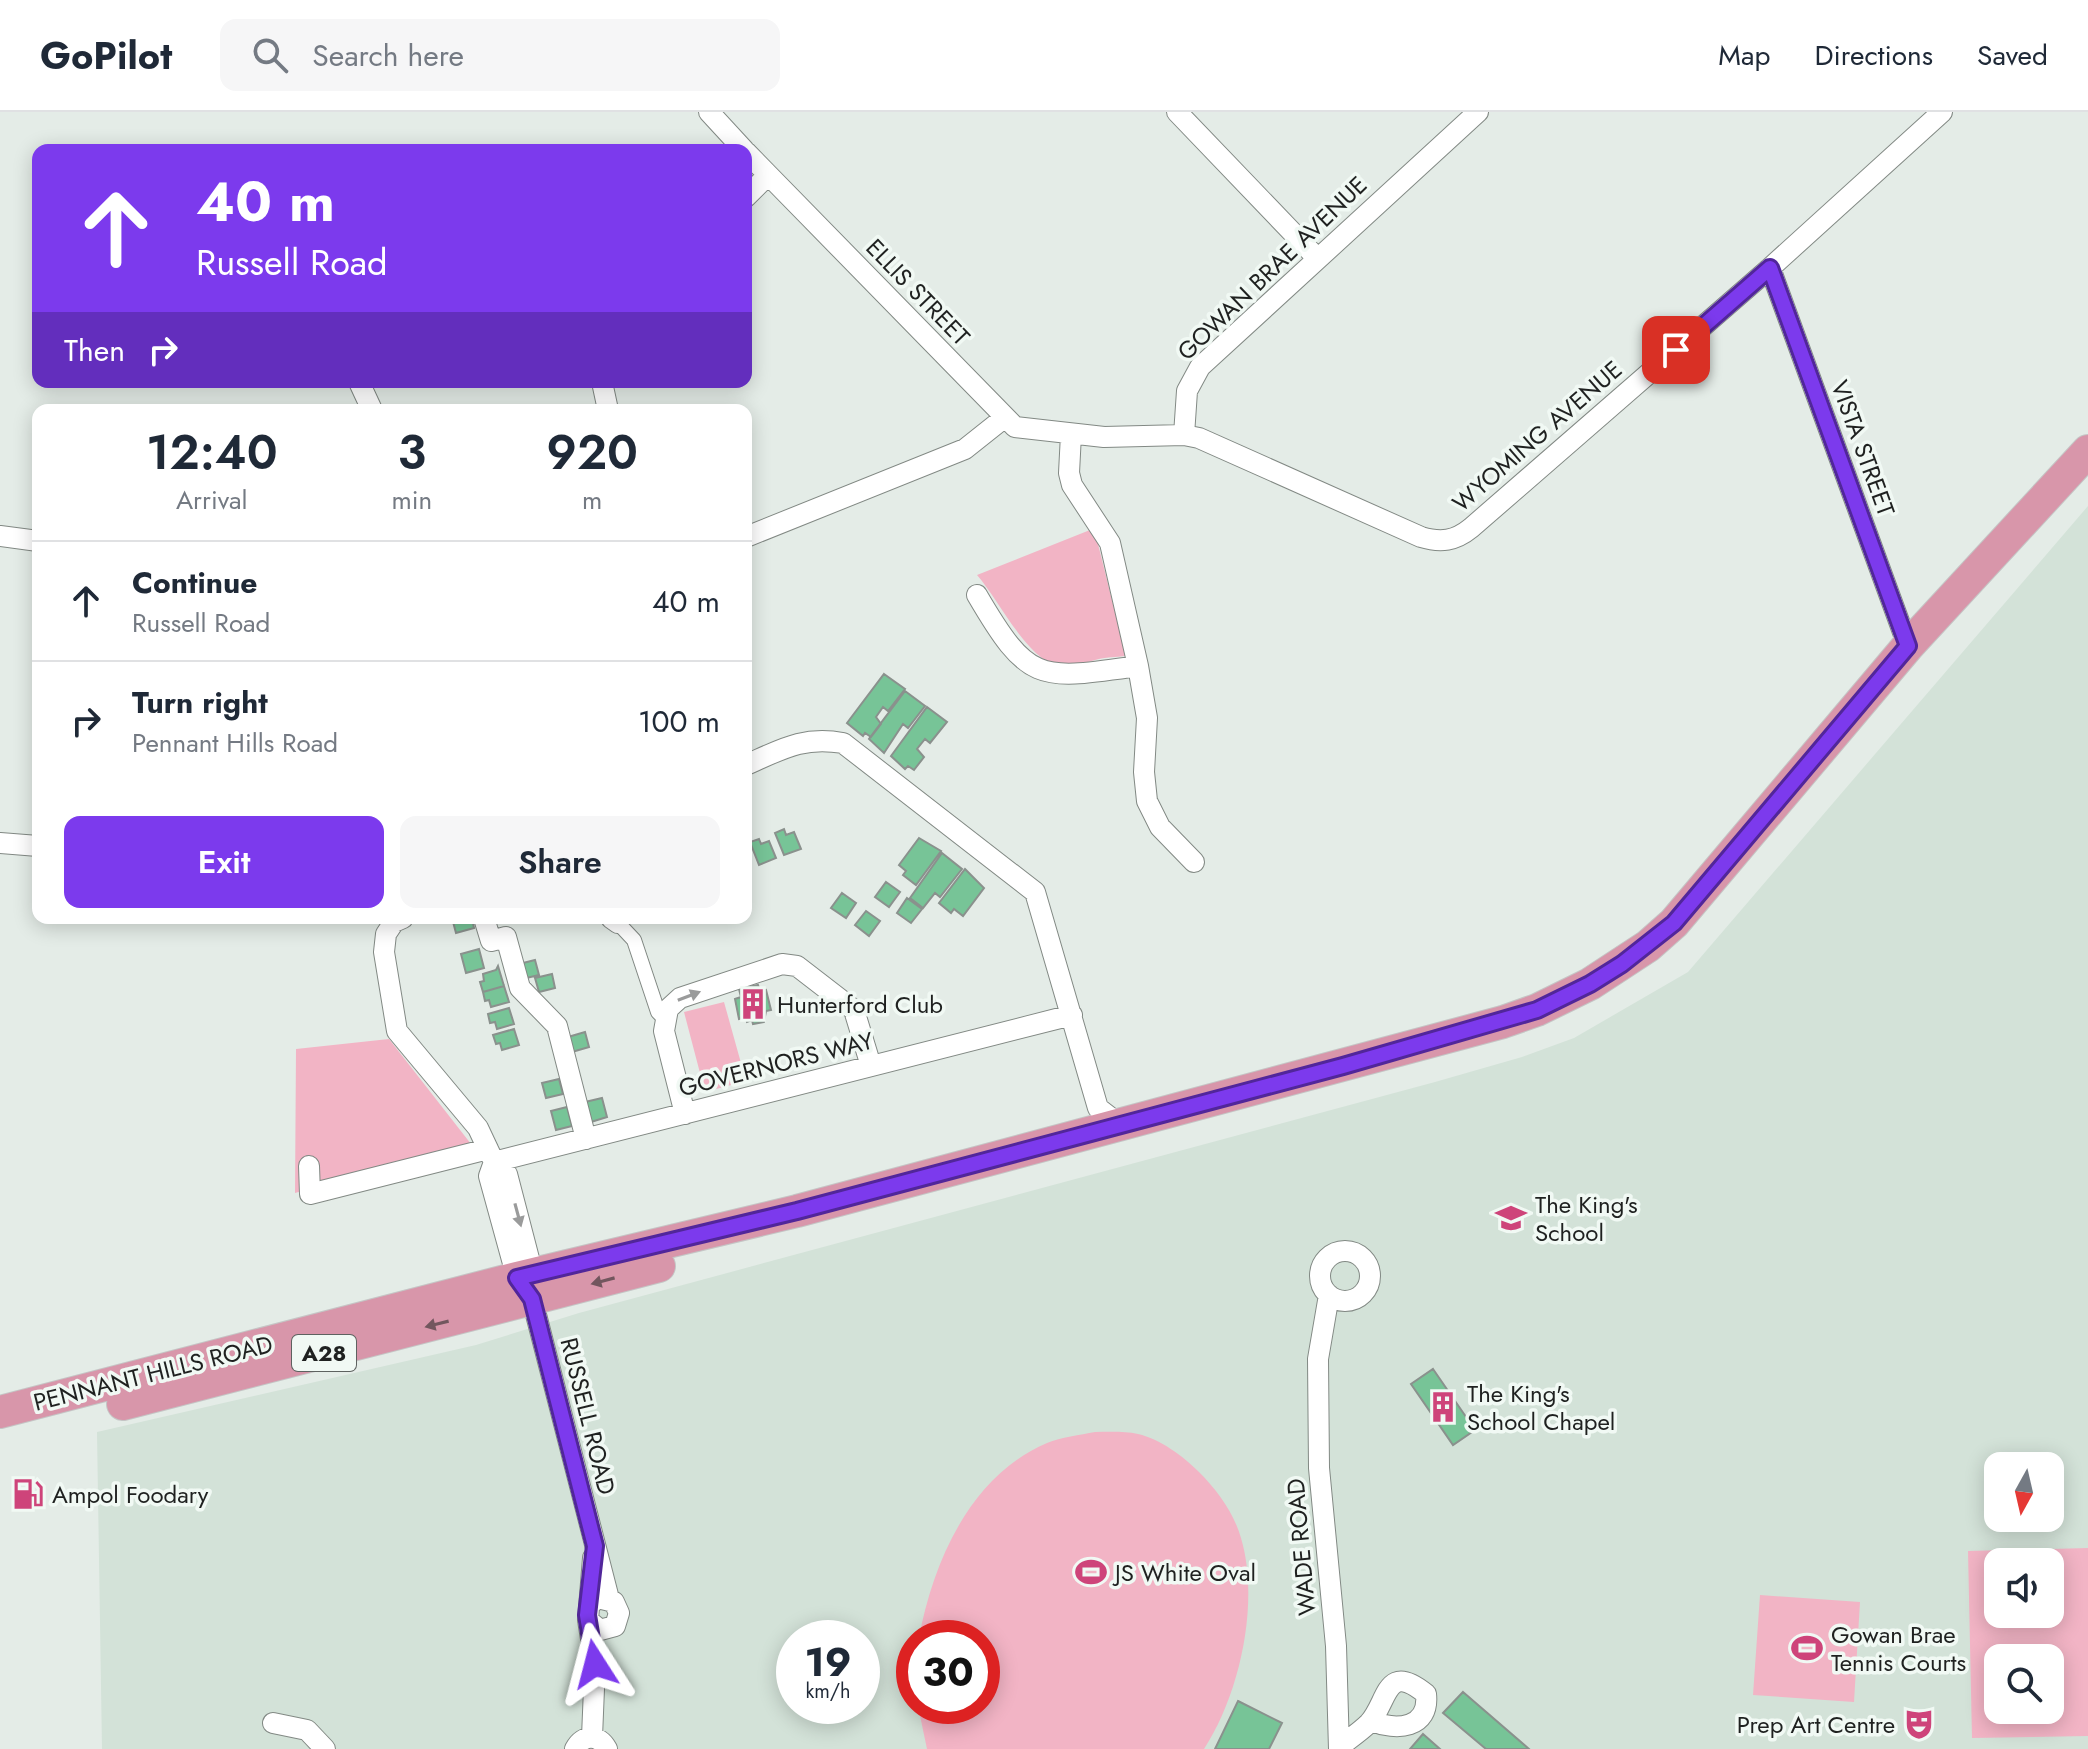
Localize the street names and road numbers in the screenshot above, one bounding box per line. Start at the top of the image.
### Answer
street label: GOWAN BRAE AVENUE [1169,168,1375,368]
street label: ELLIS STREET [858,231,978,353]
street label: WYOMING AVENUE [1444,352,1630,520]
street label: VISTA STREET [1822,375,1904,521]
street label: GOVERNORS WAY [675,1023,878,1105]
street label: PENNANT HILLS ROAD [30,1326,276,1420]
street label: RUSSELL ROAD [552,1334,624,1498]
road number: A28 [292,1335,356,1371]
street label: WADE ROAD [1278,1477,1324,1617]

